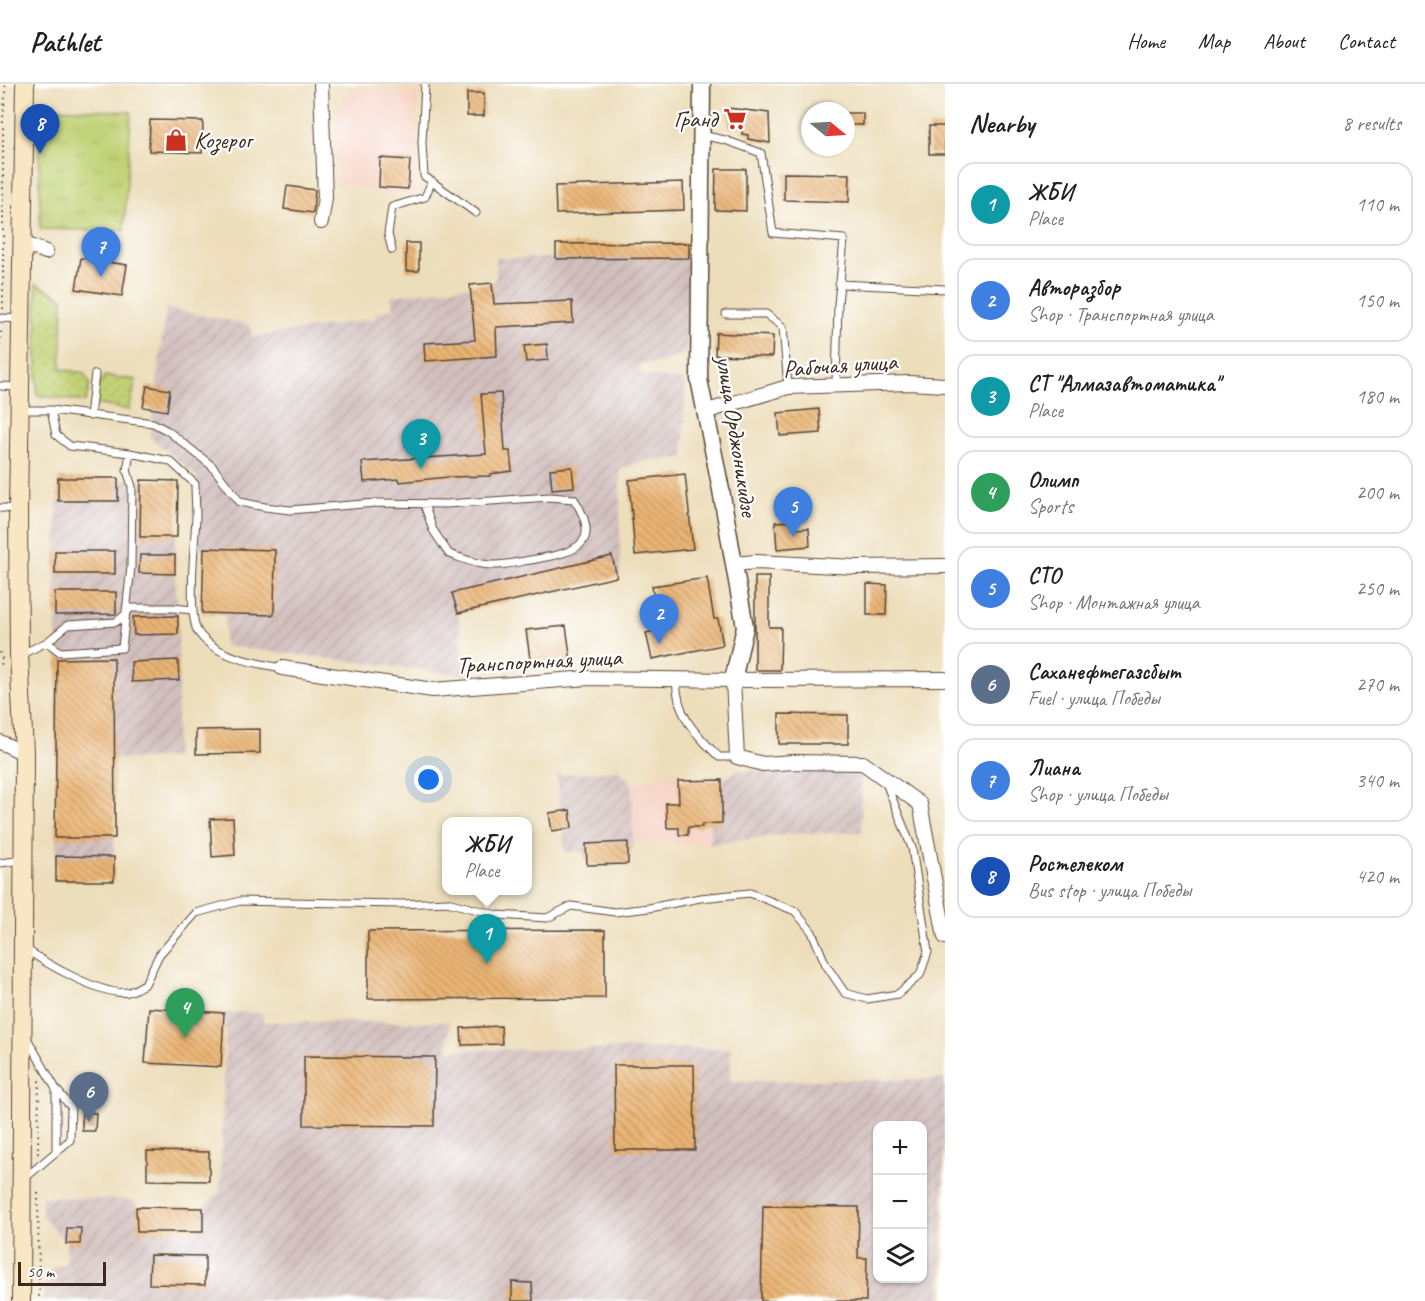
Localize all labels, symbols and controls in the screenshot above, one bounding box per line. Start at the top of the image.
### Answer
text: Pathlet [30,24,100,59]
text: Home [1127,28,1165,54]
text: Map [1198,28,1230,54]
text: About [1263,28,1305,54]
text: Contact [1338,28,1395,54]
north arrow [801,102,855,156]
pin: 8 [20,104,60,154]
place label: Гранд [674,104,720,134]
supermarket icon: Гранд [722,106,748,132]
text: Nearby [969,107,1034,140]
text: 8 results [1342,111,1401,136]
place label: Козерог [194,125,255,156]
shop icon: Козерог [163,127,189,153]
text: ЖБИ [1028,178,1073,206]
text: 1 [986,192,995,217]
text: 110 m [1356,192,1399,217]
text: Place [1028,206,1063,231]
pin: 7 [82,228,120,277]
text: Авторазбор [1028,274,1120,302]
text: 2 [986,288,995,313]
text: 150 m [1356,288,1399,313]
text: Shop · Транспортная улица [1028,302,1214,327]
street label: Рабочая улица [782,346,900,384]
street label: улица Орджоникидзе [709,352,765,521]
text: СТ "Алмазавтоматика" [1028,370,1220,398]
text: 3 [986,384,995,409]
text: 180 m [1356,384,1399,409]
text: Place [1028,398,1063,423]
pin: 3 [402,420,440,469]
text: Олимп [1028,466,1079,494]
text: 4 [986,480,995,505]
text: 200 m [1356,480,1399,505]
pin: 5 [774,488,812,537]
text: Sports [1028,494,1073,519]
text: СТО [1028,562,1060,590]
text: 5 [986,576,995,601]
text: 250 m [1356,576,1399,601]
text: Shop · Монтажная улица [1028,590,1200,615]
pin: 2 [640,594,678,644]
street label: Транспортная улица [455,642,624,680]
text: Саханефтегазсбыт [1028,658,1180,686]
text: 6 [986,672,995,697]
text: 270 m [1356,672,1399,697]
text: Fuel · улица Победы [1028,686,1160,711]
text: Лиана [1028,754,1080,782]
your location [414,765,443,794]
text: 7 [986,768,995,793]
text: 340 m [1356,768,1399,793]
text: Shop · улица Победы [1028,782,1168,807]
popup [442,817,532,895]
text: ЖБИ [464,830,510,858]
text: Ростелеком [1028,850,1123,878]
text: Place [464,858,500,883]
text: 8 [986,864,995,889]
text: 420 m [1356,864,1399,889]
text: Bus stop · улица Победы [1028,878,1191,903]
pin: 1 [468,914,506,964]
pin: 4 [166,988,204,1038]
pin: 6 [70,1072,109,1122]
map controls [873,1121,927,1283]
button: + [873,1121,927,1175]
button: − [873,1175,927,1229]
button: layers [873,1229,927,1283]
scale bar [18,1259,106,1286]
text: 50 m [27,1262,54,1282]

